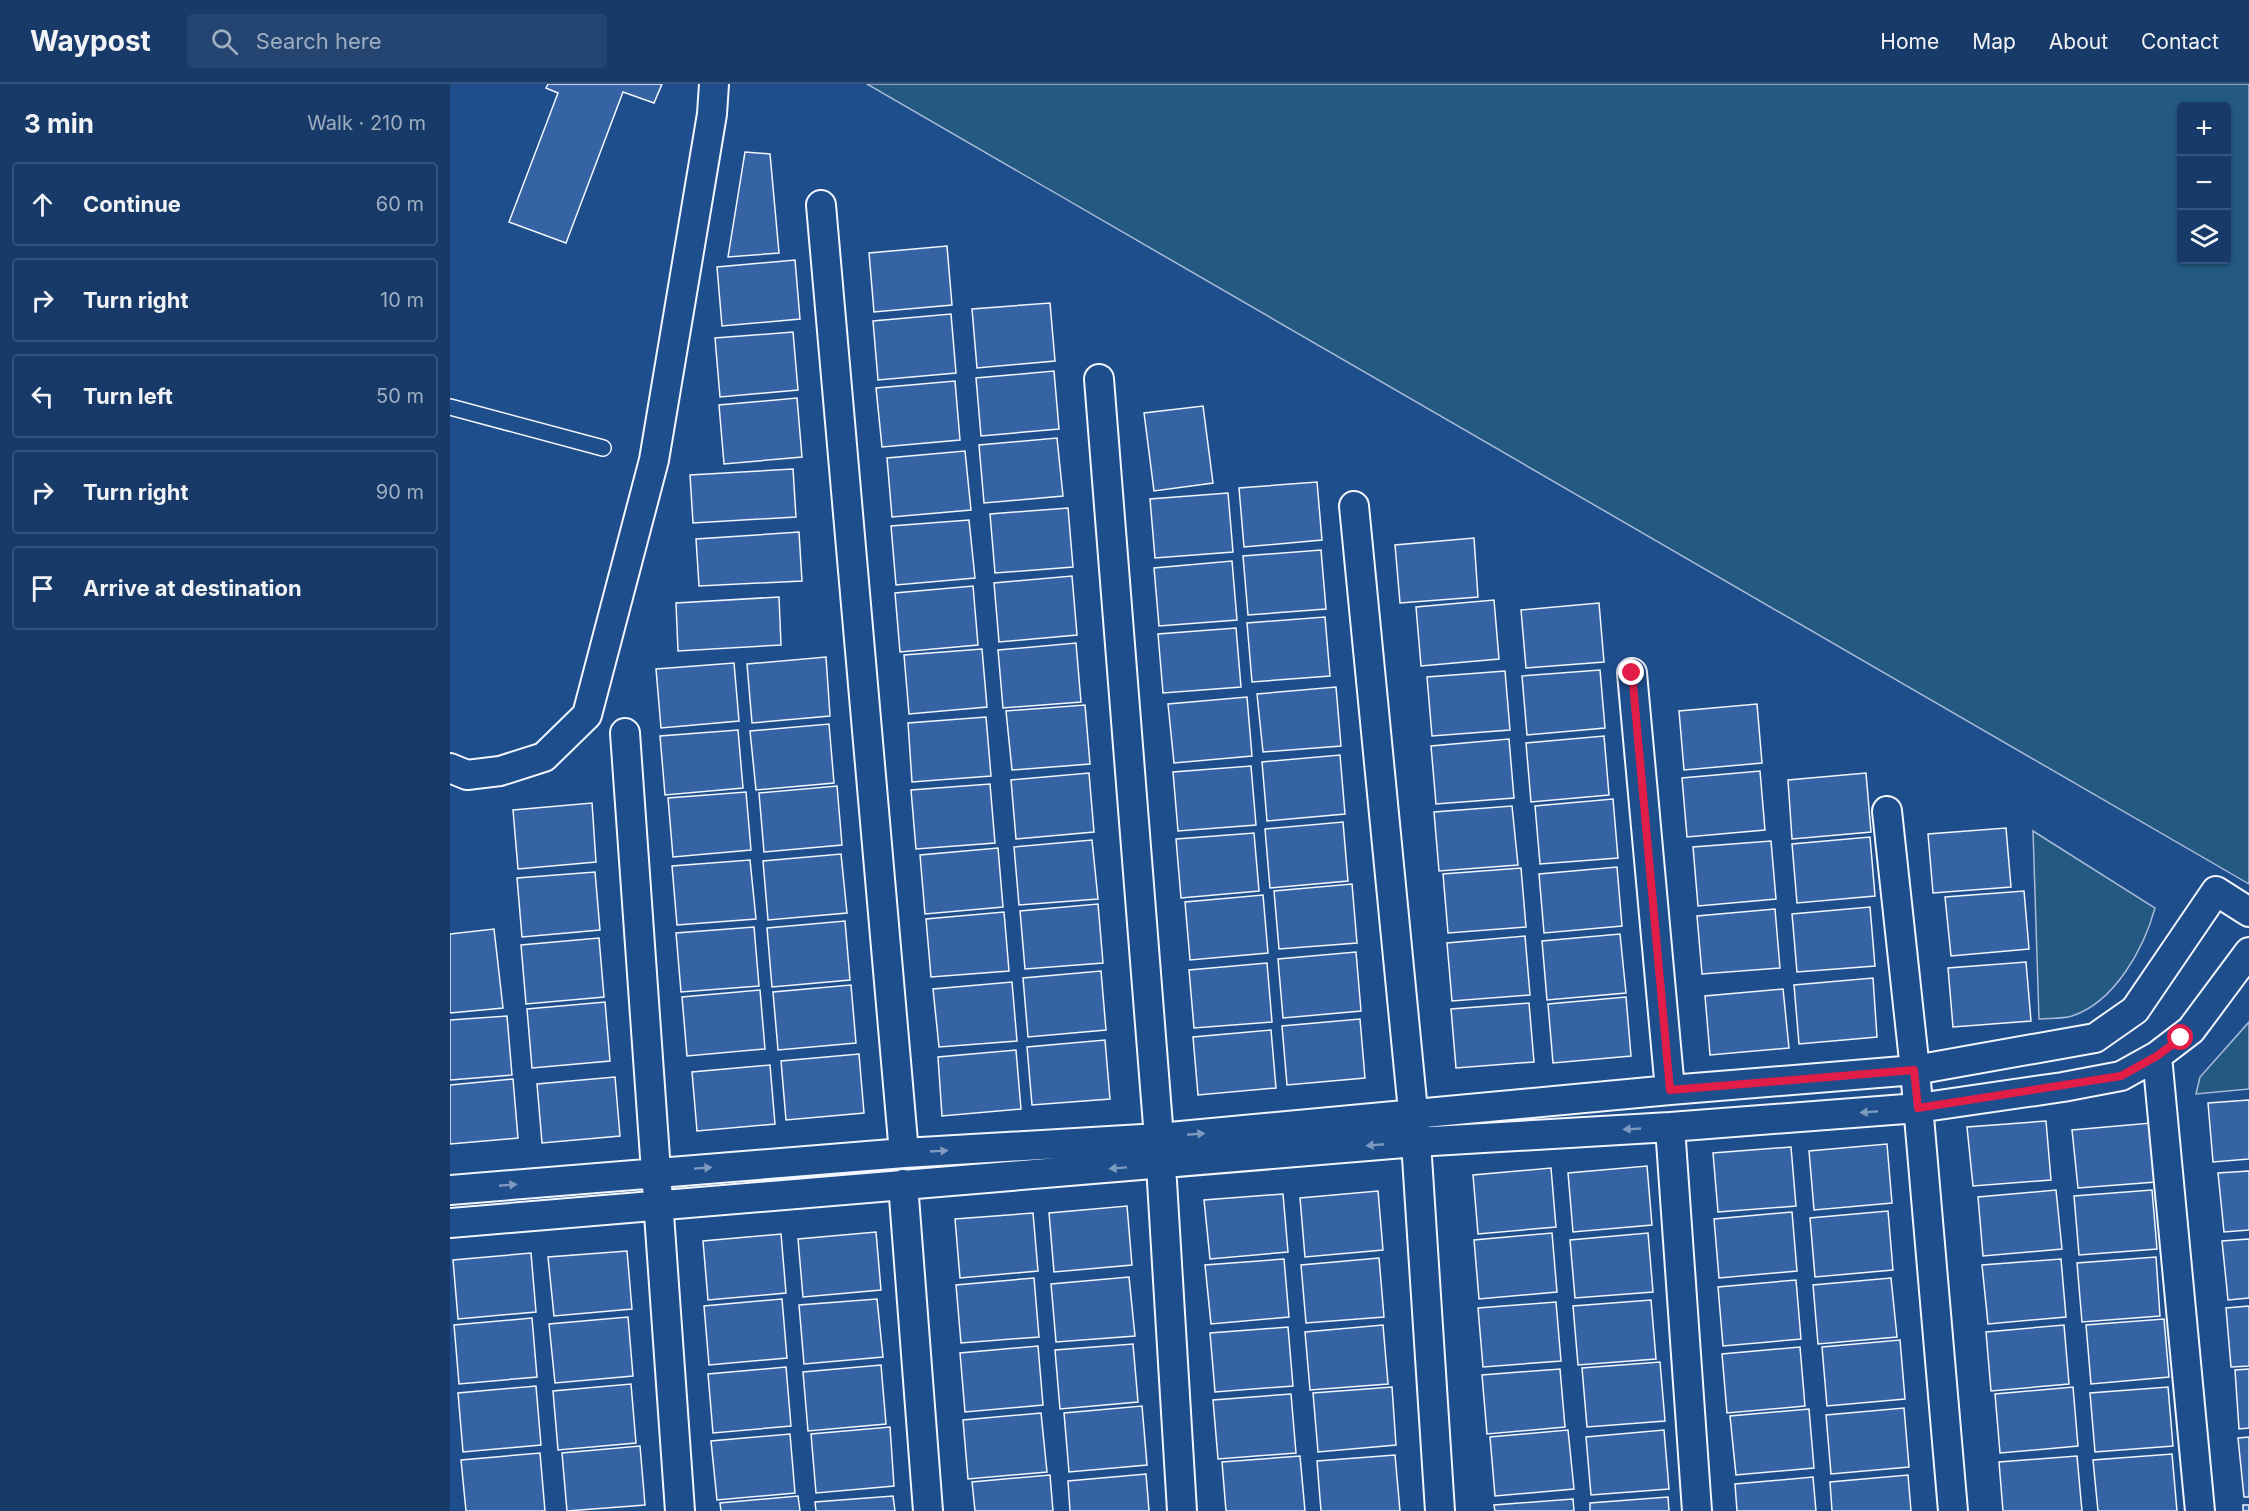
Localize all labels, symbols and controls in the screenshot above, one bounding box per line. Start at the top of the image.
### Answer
search box [187,14,607,68]
text: Waypost [30,24,151,58]
icon: search [208,25,241,58]
text: Search here [256,28,382,54]
text: Home [1880,29,1939,54]
text: Map [1972,29,2016,54]
text: About [2049,29,2108,54]
text: Contact [2141,29,2219,54]
map controls [2177,102,2231,264]
button: + [2177,102,2231,156]
text: 3 min [24,108,94,139]
text: Walk · 210 m [307,111,426,135]
button: − [2177,156,2231,210]
icon: ahead [26,188,59,221]
text: Continue [83,191,181,217]
text: 60 m [376,192,424,216]
button: layers [2177,210,2231,264]
icon: right [26,284,59,317]
text: Turn right [83,287,189,313]
text: 10 m [380,288,424,312]
icon: left [26,380,59,413]
text: Turn left [83,383,173,409]
text: 50 m [376,384,424,408]
icon: right [26,476,59,509]
text: Turn right [83,479,189,505]
text: 90 m [376,480,424,504]
icon: arrive [26,572,59,605]
text: Arrive at destination [83,575,302,601]
route end [1618,659,1644,685]
route start [2167,1024,2193,1050]
one-way arrow [1859,1107,1878,1116]
one-way arrow [1623,1125,1642,1134]
one-way arrow [1187,1130,1206,1139]
one-way arrow [1365,1140,1384,1150]
one-way arrow [929,1146,948,1155]
one-way arrow [1108,1163,1127,1173]
one-way arrow [693,1164,712,1173]
one-way arrow [499,1180,518,1190]

